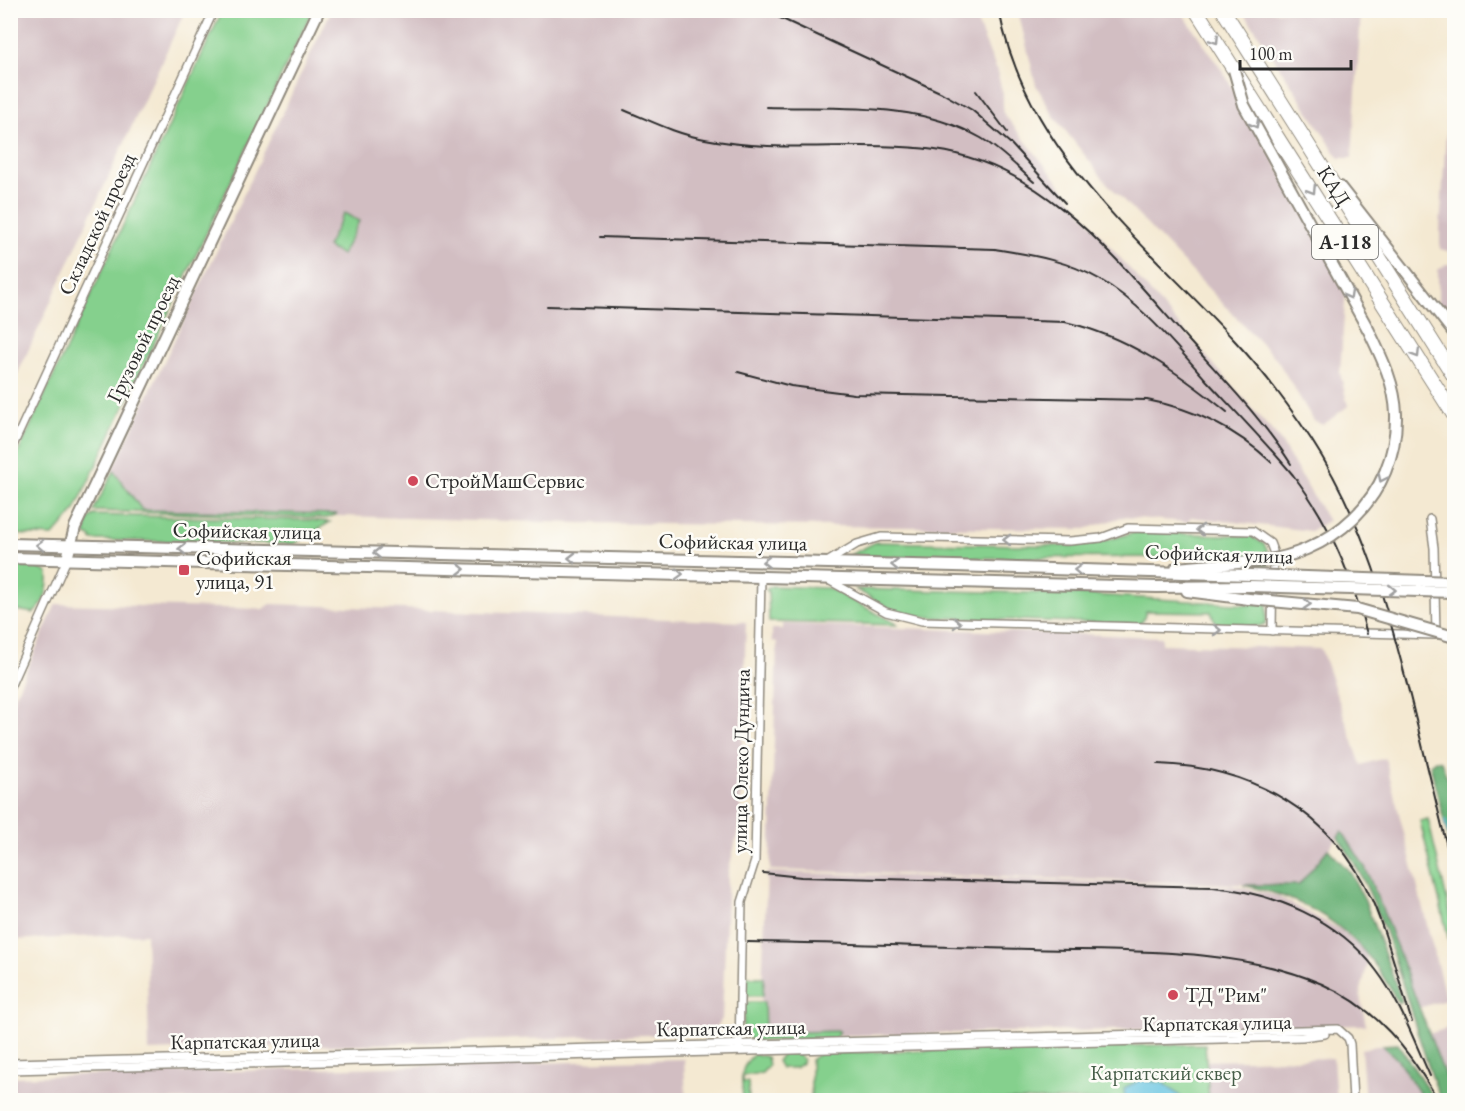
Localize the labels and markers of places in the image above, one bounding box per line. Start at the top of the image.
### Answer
place label: СтройМашСервис [425,467,585,494]
marker: СтройМашСервис [406,474,420,488]
place label: Софийская улица, 91 [196,544,292,595]
marker: Софийская улица, 91 [177,563,191,577]
place label: ТД "Рим" [1185,981,1267,1008]
marker: ТД "Рим" [1166,988,1180,1002]

